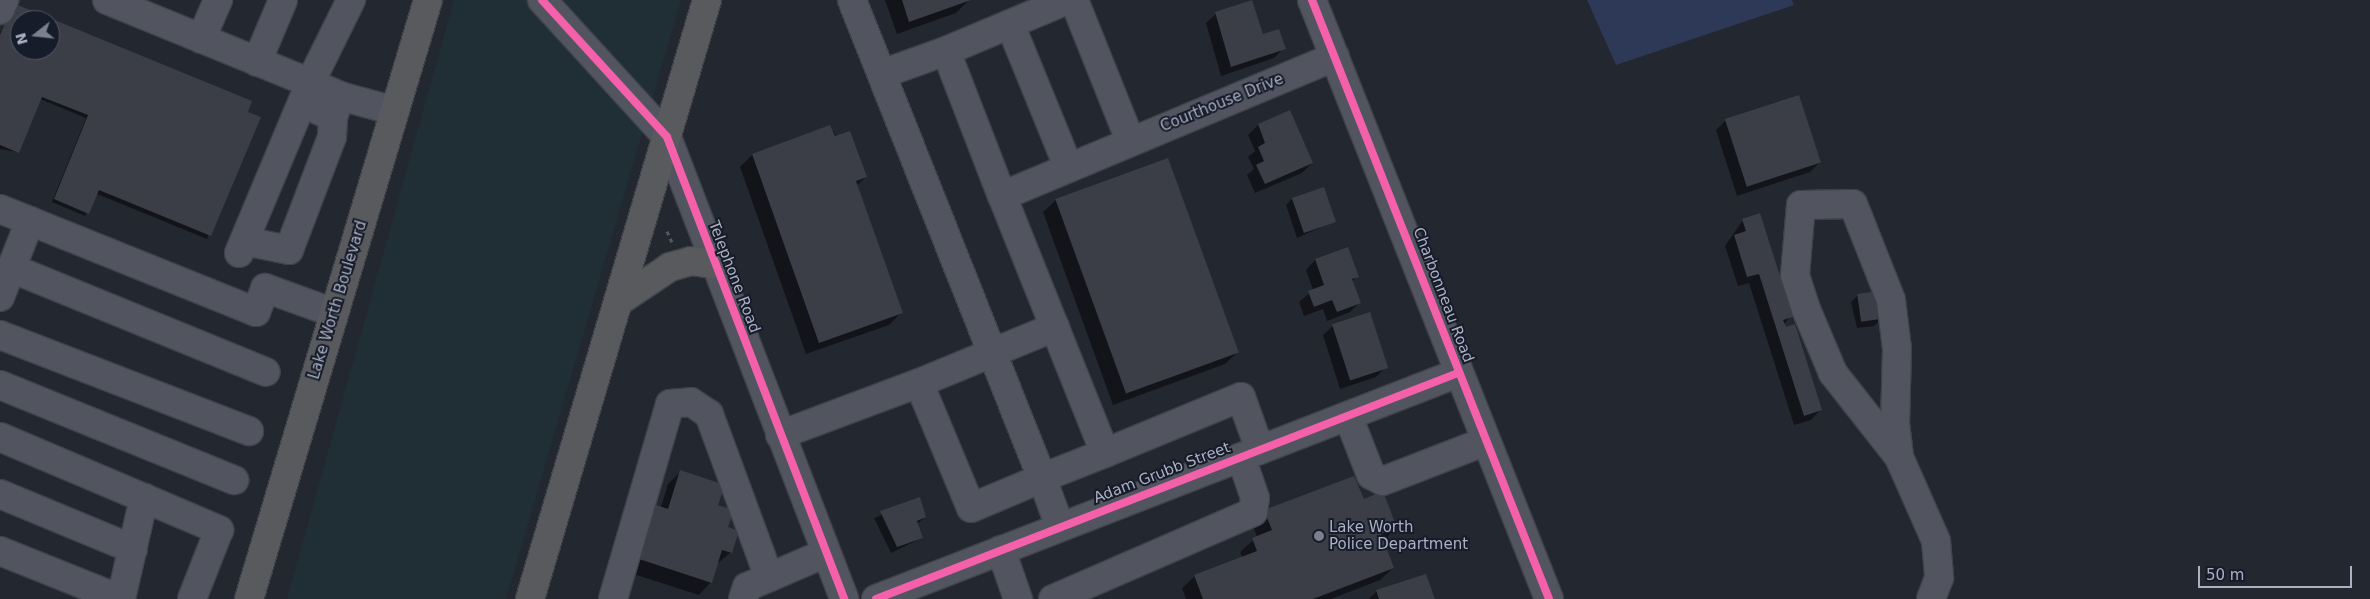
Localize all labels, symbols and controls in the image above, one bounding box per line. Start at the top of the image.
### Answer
north arrow [10,10,60,60]
text: N [12,31,31,47]
street label: Courthouse Drive [1158,70,1286,136]
street label: Lake Worth Boulevard [305,218,371,382]
street label: Telephone Road [704,218,764,336]
street label: Charbonneau Road [1409,225,1477,365]
street label: Adam Grubb Street [1091,439,1233,507]
place label: Lake Worth Police Department [1329,518,1468,553]
marker: Lake Worth Police Department [1313,530,1325,542]
scale bar [2200,556,2354,588]
text: 50 m [2206,566,2244,584]

